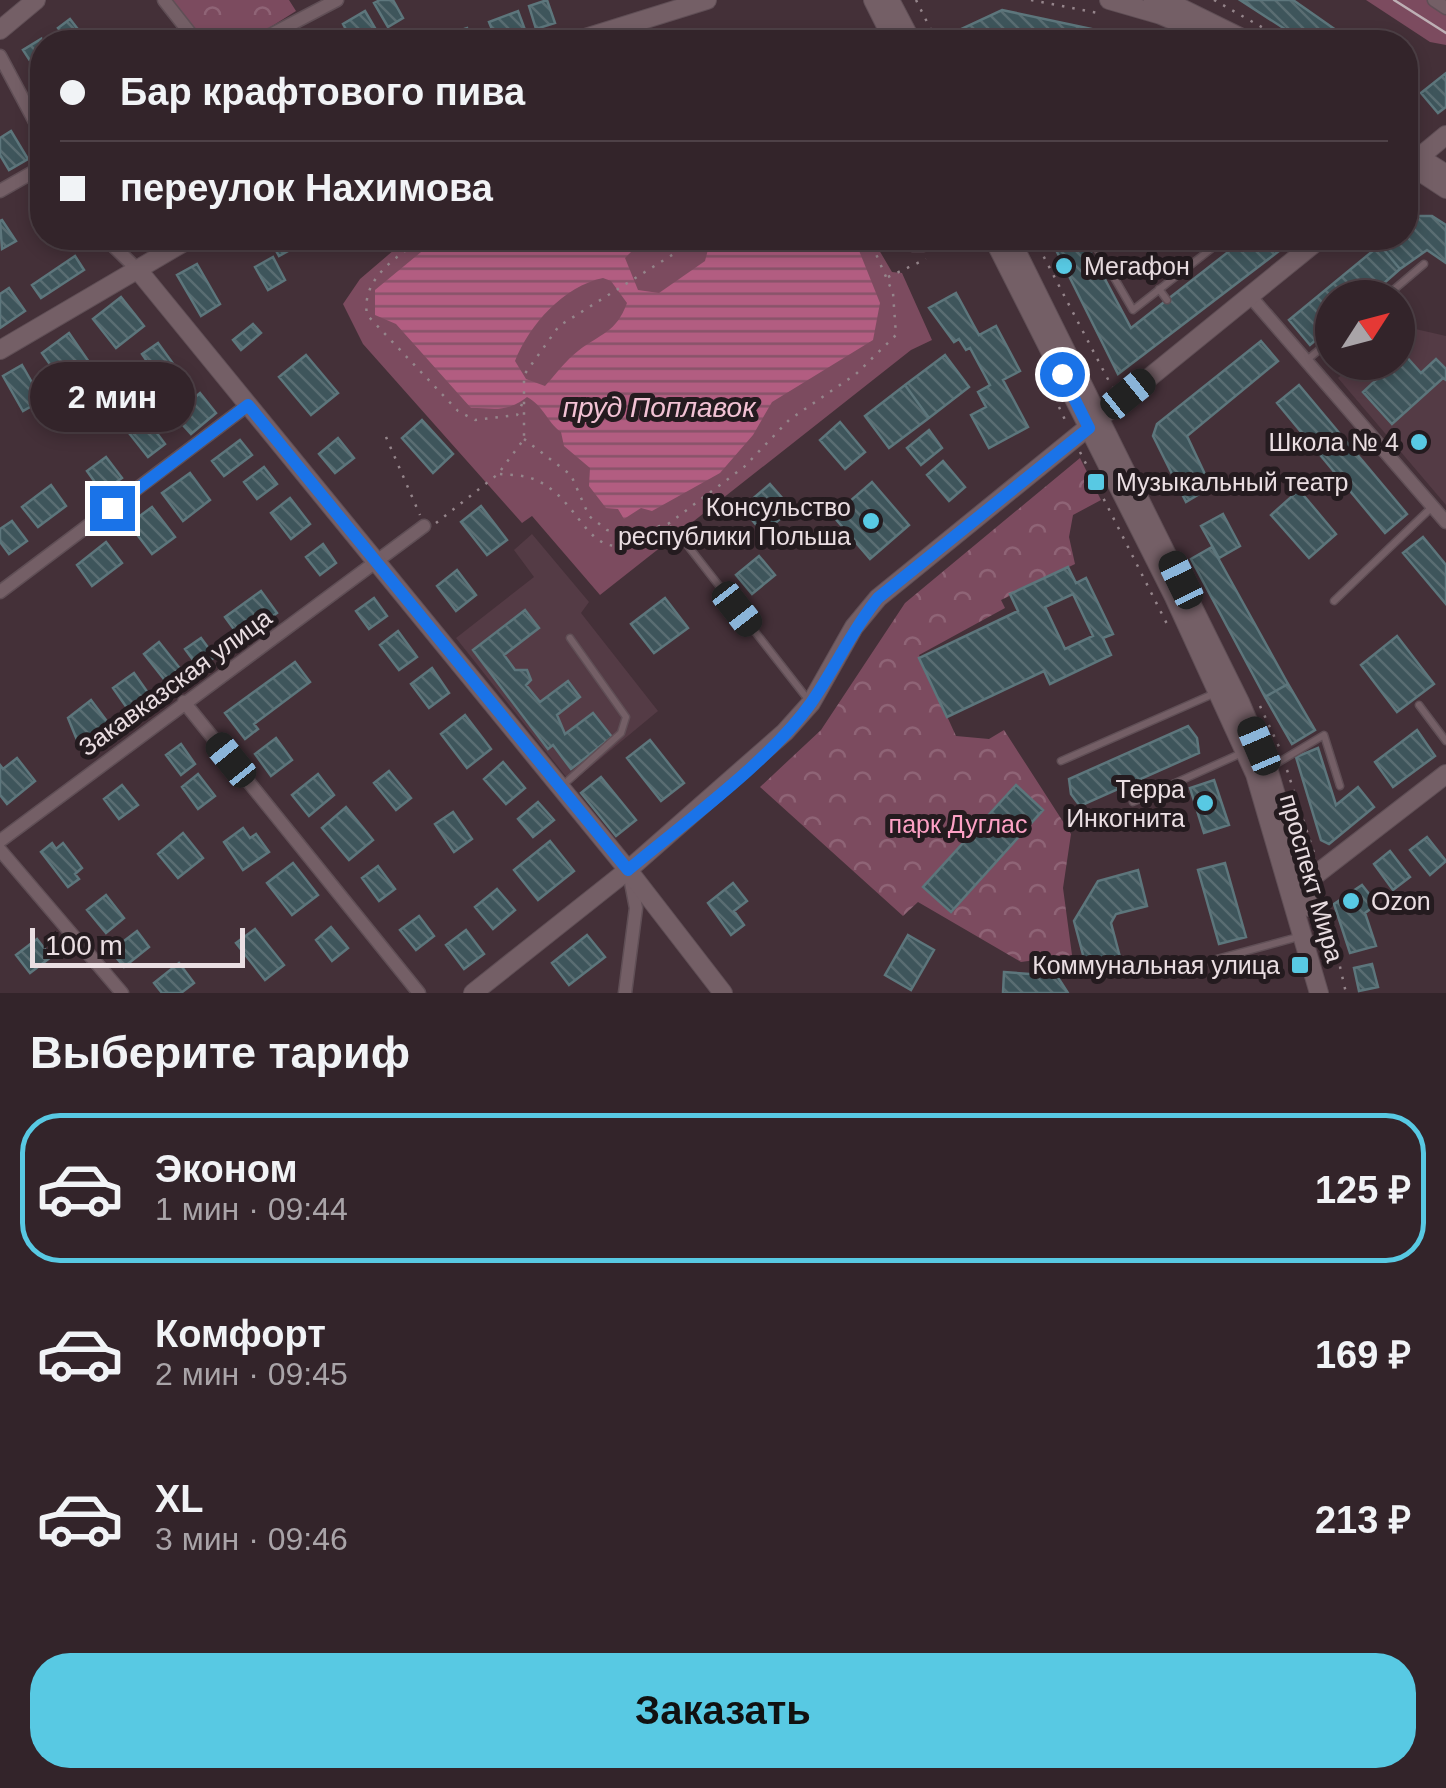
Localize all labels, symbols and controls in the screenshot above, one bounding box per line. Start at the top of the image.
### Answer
text: Бар крафтового пива [120,71,525,113]
text: переулок Нахимова [120,167,493,209]
place label: Мегафон [1084,252,1190,280]
marker: Мегафон [1053,255,1075,277]
north arrow [1315,280,1415,380]
map controls [1315,280,1415,380]
route start [1040,352,1085,397]
callout: 2 мин [29,363,194,433]
car [1095,363,1161,425]
text: 2 мин [68,379,157,415]
water label: пруд Поплавок [563,392,757,423]
place label: Школа № 4 [1268,428,1399,456]
marker: Школа № 4 [1408,431,1430,453]
place label: Музыкальный театр [1116,468,1349,496]
marker: Музыкальный театр [1085,471,1107,493]
route end [90,486,135,531]
place label: Консульство республики Польша [618,493,851,550]
marker: Консульство республики Польша [860,510,882,532]
car [1154,546,1208,614]
car [707,576,767,642]
street label: Закавказская улица [73,603,277,761]
car [1233,713,1285,779]
car [200,727,262,793]
place label: Терра Инкогнита [1066,775,1185,832]
street label: проспект Мира [1275,791,1349,965]
marker: Терра Инкогнита [1194,792,1216,814]
park label: парк Дуглас [889,810,1027,838]
place label: Ozon [1371,887,1431,915]
marker: Ozon [1340,890,1362,912]
scale bar [30,923,245,968]
text: 100 m [45,930,123,961]
place label: Коммунальная улица [1032,951,1280,979]
marker: Коммунальная улица [1289,954,1311,976]
text: Выберите тариф [30,1027,410,1078]
icon: car [35,1143,125,1233]
text: Эконом [155,1148,298,1190]
text: 125 ₽ [1315,1169,1411,1211]
text: 1 мин · 09:44 [155,1191,348,1227]
icon: car [35,1308,125,1398]
text: Комфорт [155,1313,326,1355]
text: 169 ₽ [1315,1334,1411,1376]
text: 2 мин · 09:45 [155,1356,348,1392]
icon: car [35,1473,125,1563]
text: XL [155,1478,204,1520]
text: 213 ₽ [1315,1499,1411,1541]
text: 3 мин · 09:46 [155,1521,348,1557]
button: Заказать [30,1653,1416,1768]

